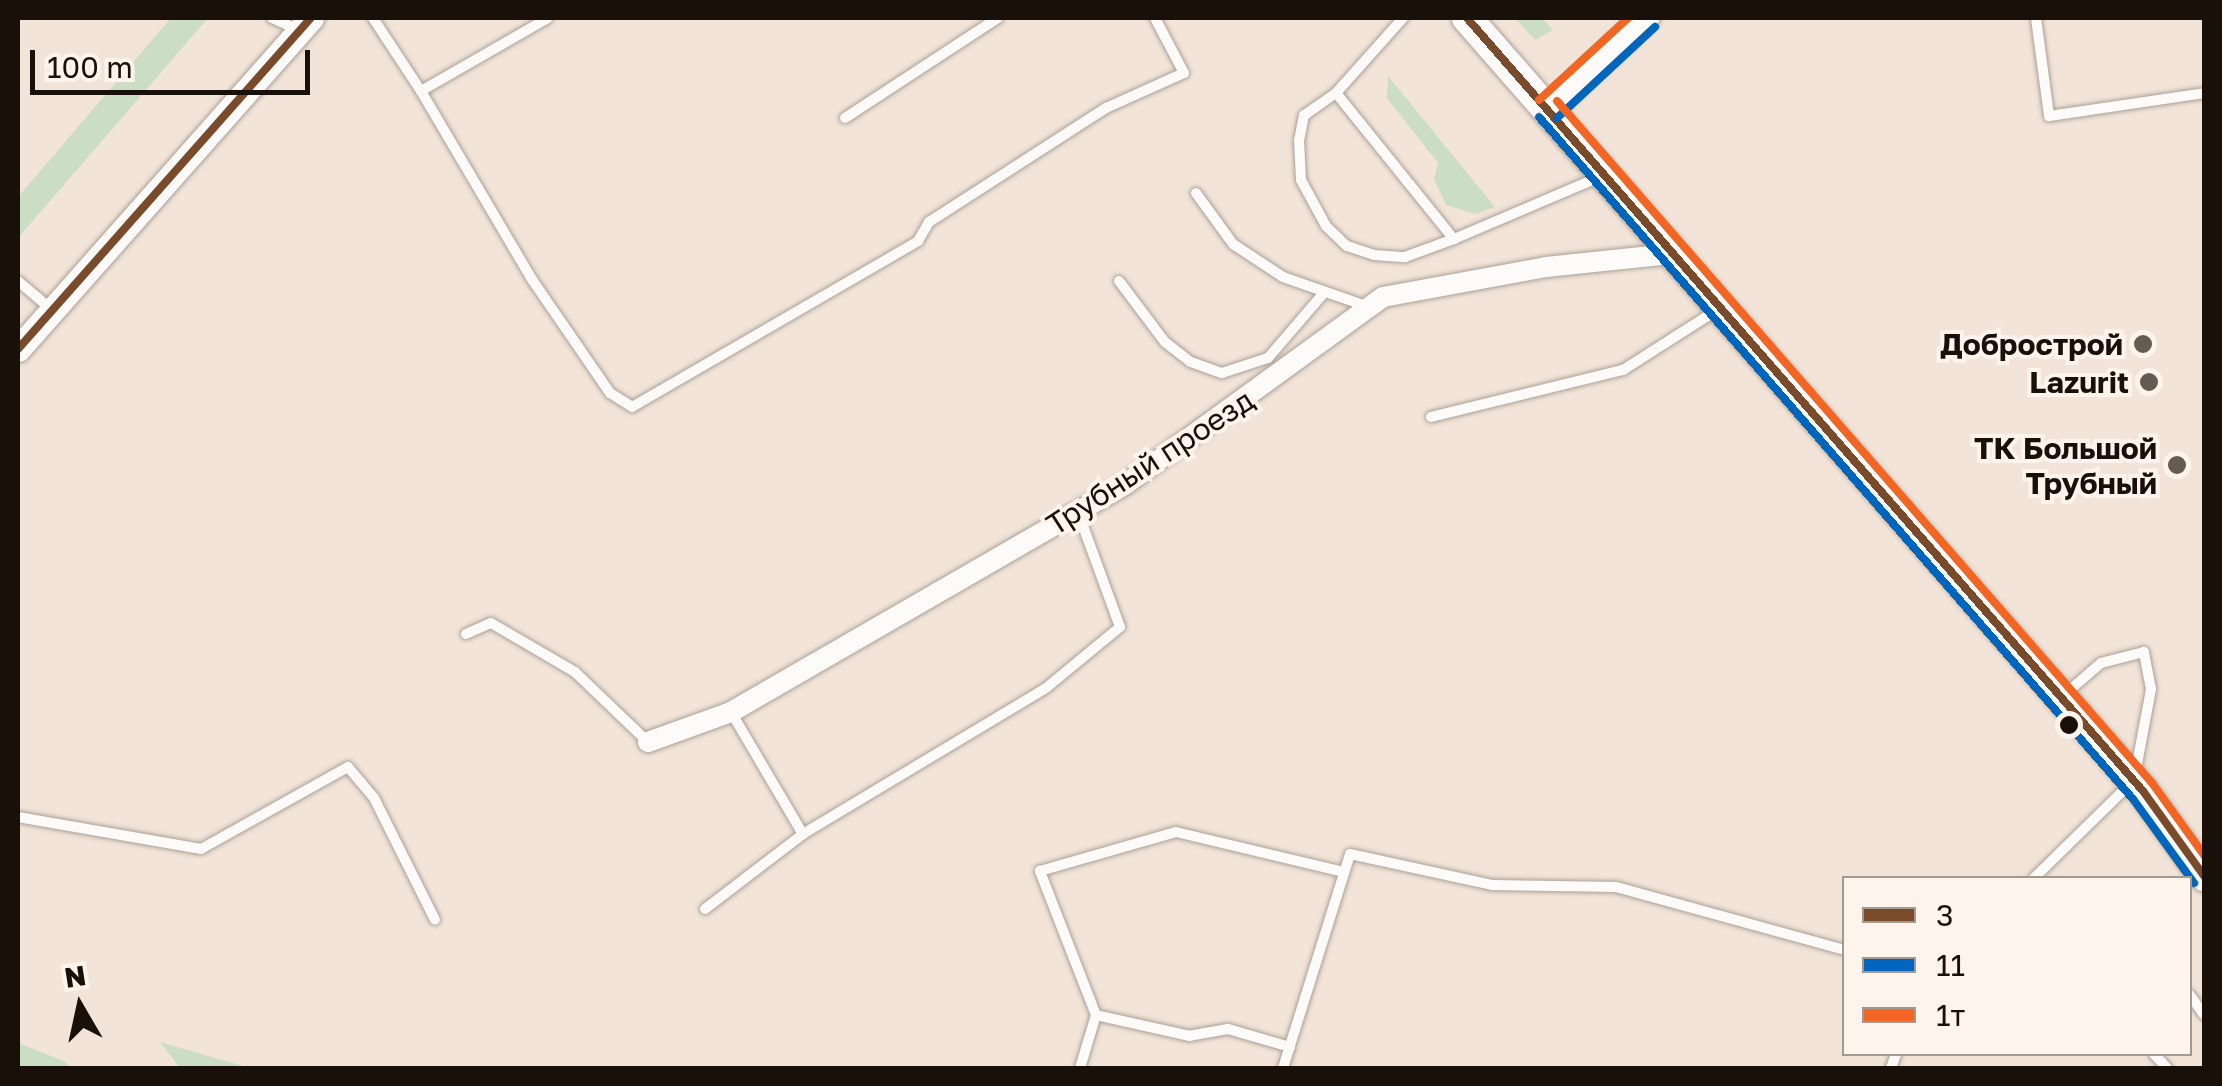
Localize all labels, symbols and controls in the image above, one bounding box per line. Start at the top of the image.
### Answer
scale bar [35,30,315,92]
text: 100 m [47,49,133,85]
place label: Добрострой [1940,326,2123,362]
marker: Добрострой [2132,333,2154,355]
place label: Lazurit [2029,364,2129,400]
marker: Lazurit [2138,371,2160,393]
street label: Трубный проезд [1039,382,1261,542]
place label: ТК Большой Трубный [1974,430,2157,500]
marker: ТК Большой Трубный [2166,454,2188,476]
unlabelled marker [2059,715,2079,735]
legend [1842,876,2192,1056]
text: 3 [1936,897,1954,933]
text: 11 [1936,947,1965,983]
north arrow [30,956,130,1056]
text: N [62,958,88,994]
text: 1т [1936,997,1965,1033]

